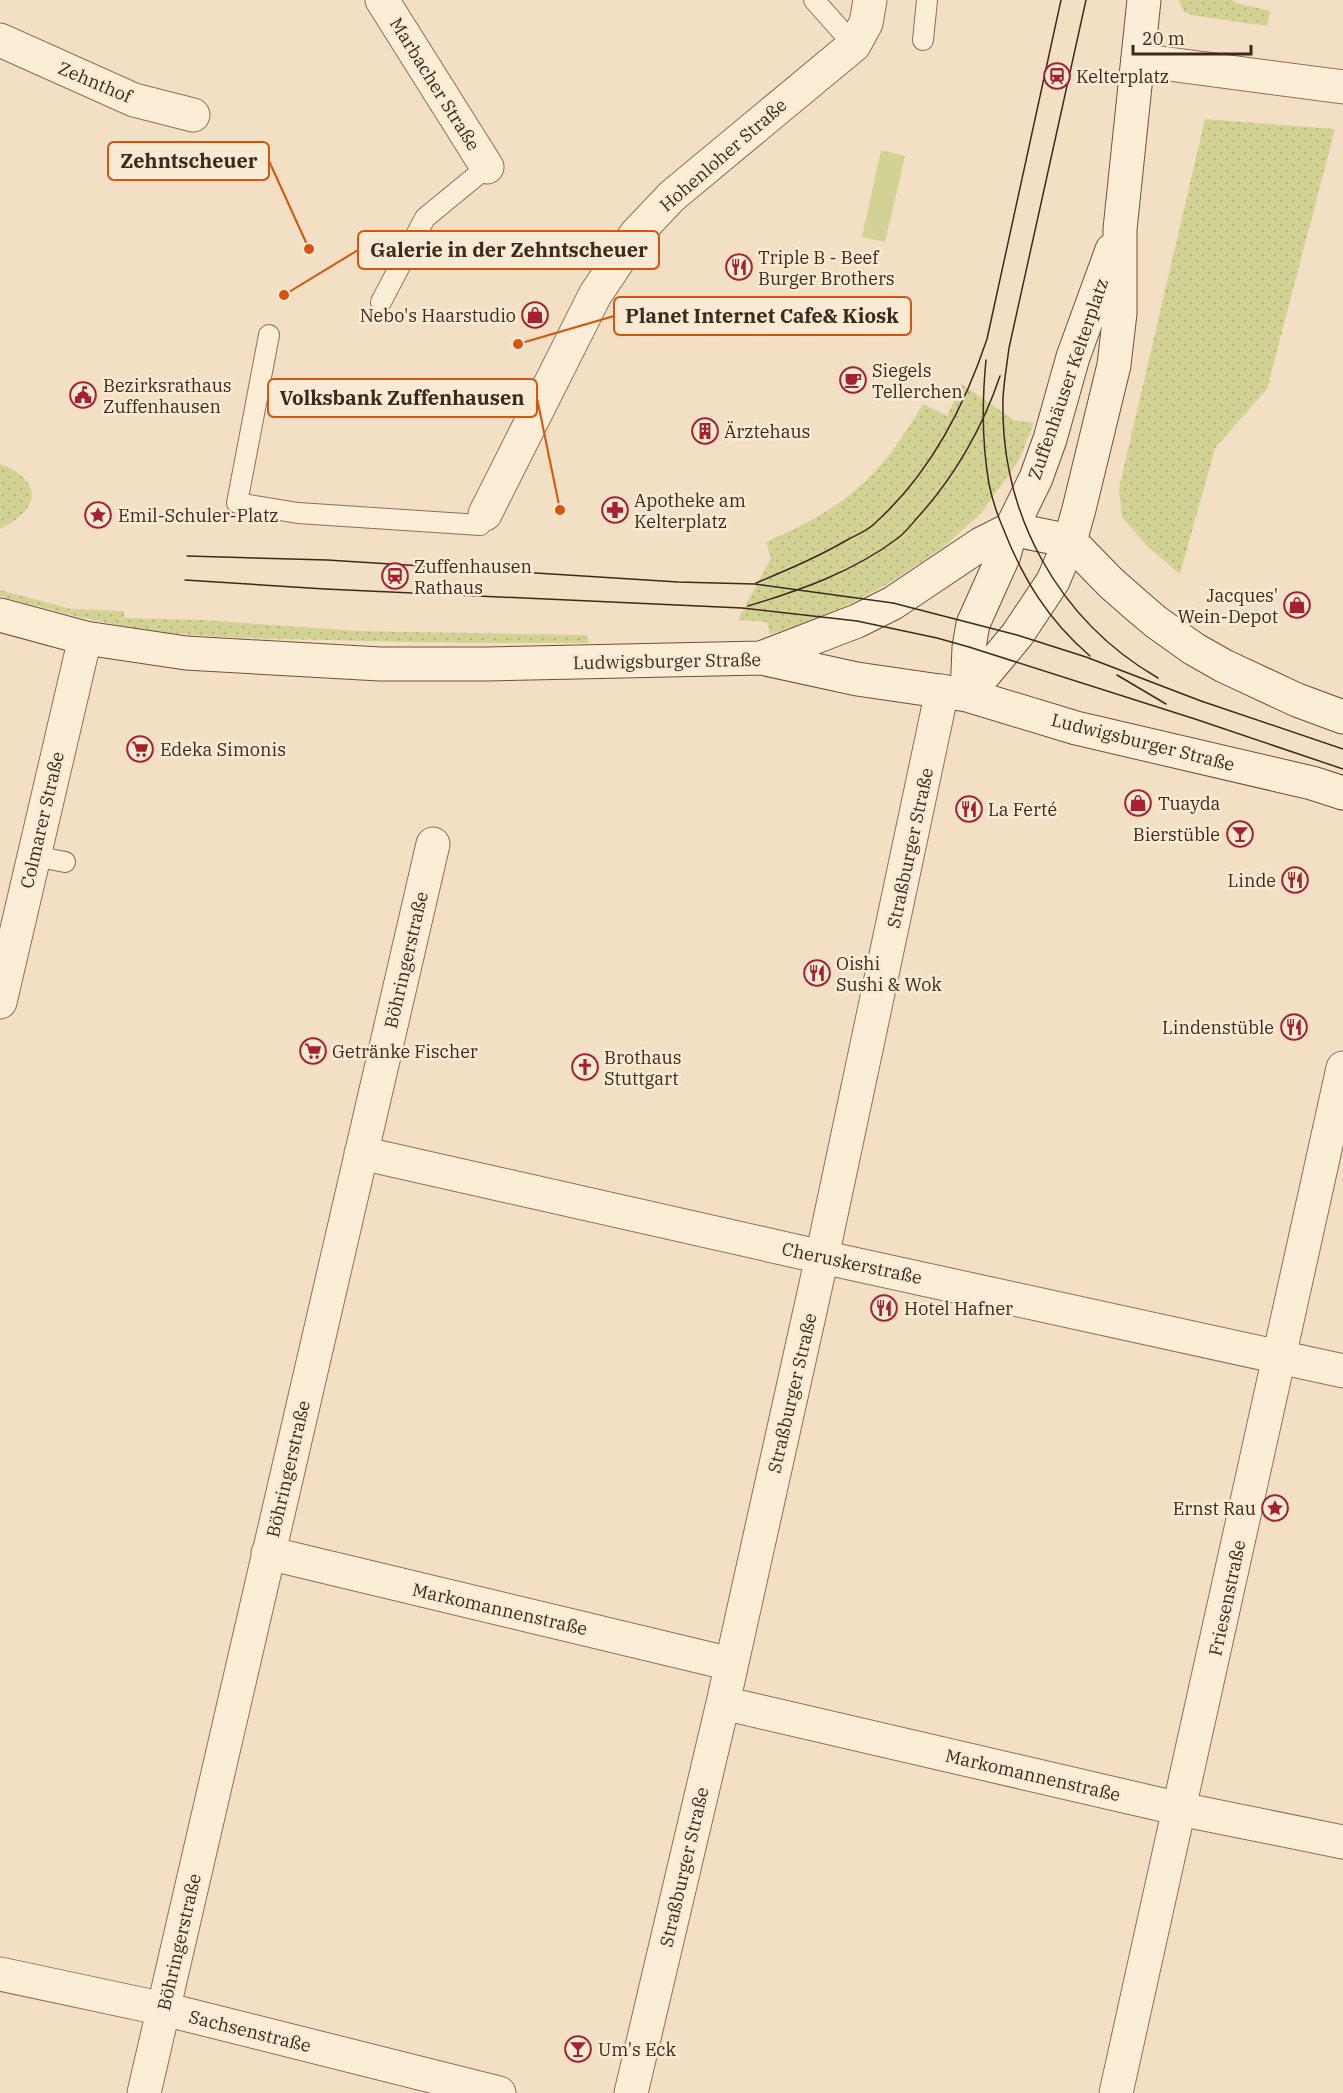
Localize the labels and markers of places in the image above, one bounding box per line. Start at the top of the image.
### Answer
station icon: Kelterplatz [1042,61,1072,91]
place label: Kelterplatz [1076,65,1169,88]
callout: Zehntscheuer [108,142,269,180]
callout: Galerie in der Zehntscheuer [358,231,659,269]
place label: Triple B - Beef Burger Brothers [758,246,895,290]
restaurant icon: Triple B - Beef Burger Brothers [724,252,754,282]
callout: Planet Internet Cafe& Kiosk [614,297,911,335]
shop icon: Nebo's Haarstudio [520,300,550,330]
place label: Nebo's Haarstudio [360,304,516,327]
place label: Siegels Tellerchen [872,359,963,403]
cafe icon: Siegels Tellerchen [838,365,868,395]
place label: Bezirksrathaus Zuffenhausen [103,374,232,418]
callout: Volksbank Zuffenhausen [268,379,537,417]
public building icon: Bezirksrathaus Zuffenhausen [68,380,98,410]
building icon: Ärztehaus [690,416,720,446]
place label: Ärztehaus [724,420,810,443]
place label: Apotheke am Kelterplatz [634,489,746,533]
pharmacy icon: Apotheke am Kelterplatz [600,495,630,525]
place icon: Emil-Schuler-Platz [83,500,113,530]
place label: Emil-Schuler-Platz [118,504,278,527]
place label: Zuffenhausen Rathaus [414,555,532,599]
station icon: Zuffenhausen Rathaus [380,561,410,591]
place label: Jacques' Wein-Depot [1177,584,1278,628]
shop icon: Jacques' Wein-Depot [1282,590,1312,620]
supermarket icon: Edeka Simonis [125,734,155,764]
place label: Edeka Simonis [160,738,286,761]
shop icon: Tuayda [1123,788,1153,818]
place label: Tuayda [1158,792,1221,815]
restaurant icon: La Ferté [954,794,984,824]
place label: La Ferté [988,798,1057,821]
bar icon: Bierstüble [1225,819,1255,849]
place label: Bierstüble [1133,823,1220,846]
restaurant icon: Linde [1280,865,1310,895]
place label: Linde [1228,869,1276,892]
place label: Oishi Sushi & Wok [836,952,942,996]
restaurant icon: Oishi Sushi & Wok [802,958,832,988]
restaurant icon: Lindenstüble [1279,1012,1309,1042]
place label: Lindenstüble [1162,1016,1274,1039]
supermarket icon: Getränke Fischer [298,1036,328,1066]
place label: Getränke Fischer [332,1040,478,1063]
place label: Brothaus Stuttgart [604,1046,681,1090]
church icon: Brothaus Stuttgart [570,1052,600,1082]
restaurant icon: Hotel Hafner [869,1293,899,1323]
place label: Hotel Hafner [904,1297,1013,1320]
place icon: Ernst Rau [1260,1493,1290,1523]
place label: Ernst Rau [1173,1497,1256,1520]
bar icon: Um's Eck [563,2034,593,2064]
place label: Um's Eck [598,2038,677,2061]

